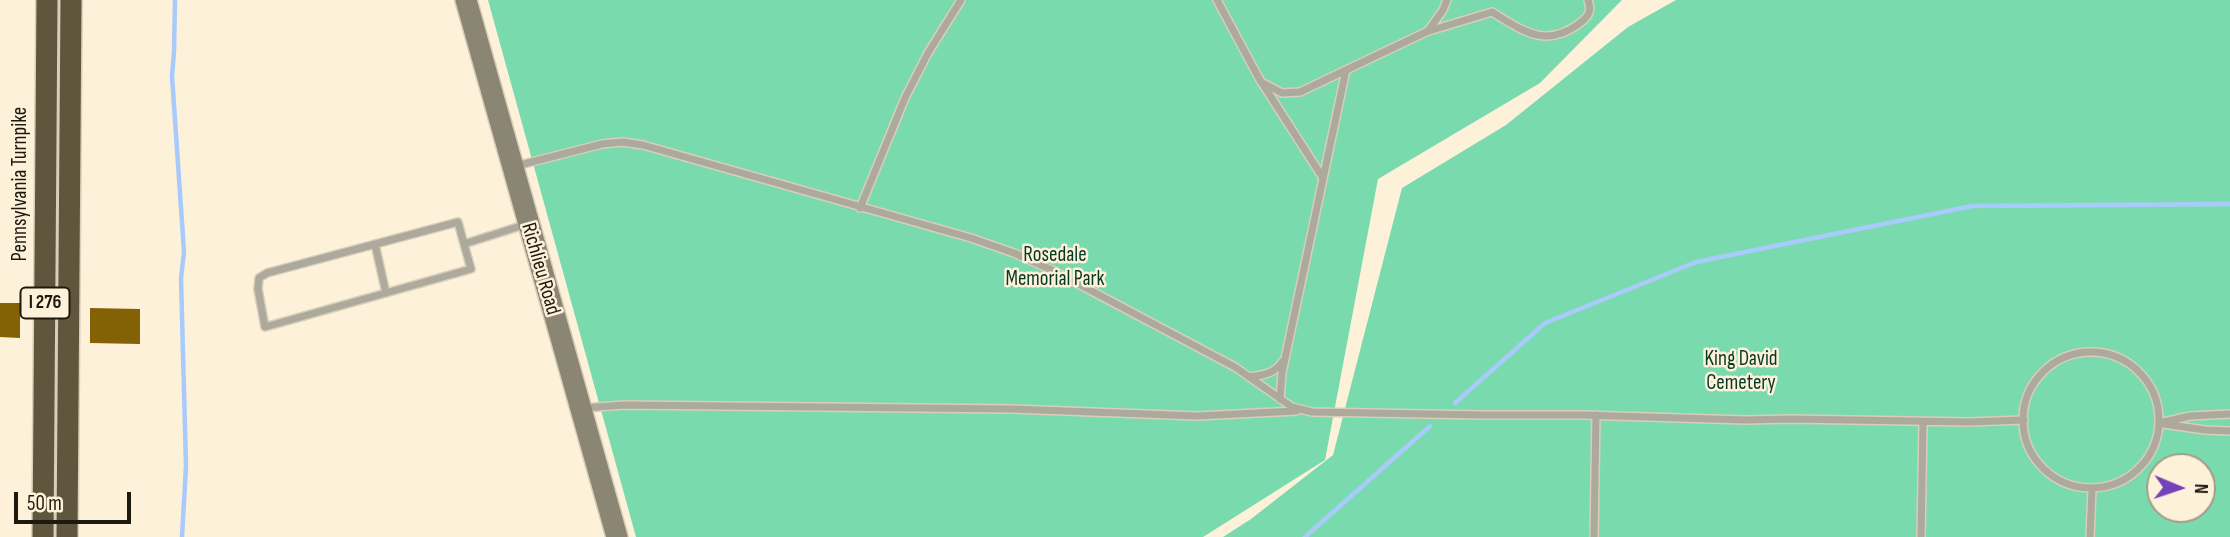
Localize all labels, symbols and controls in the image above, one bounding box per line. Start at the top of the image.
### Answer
street label: Pennsylvania Turnpike [8,107,34,261]
street label: Richlieu Road [515,220,565,318]
park label: Rosedale Memorial Park [1005,243,1105,293]
road number: I 276 [20,288,70,318]
park label: King David Cemetery [1704,347,1778,397]
north arrow [2146,453,2216,523]
scale bar [18,477,135,522]
text: N [2189,483,2212,494]
text: 50 m [27,491,62,516]

